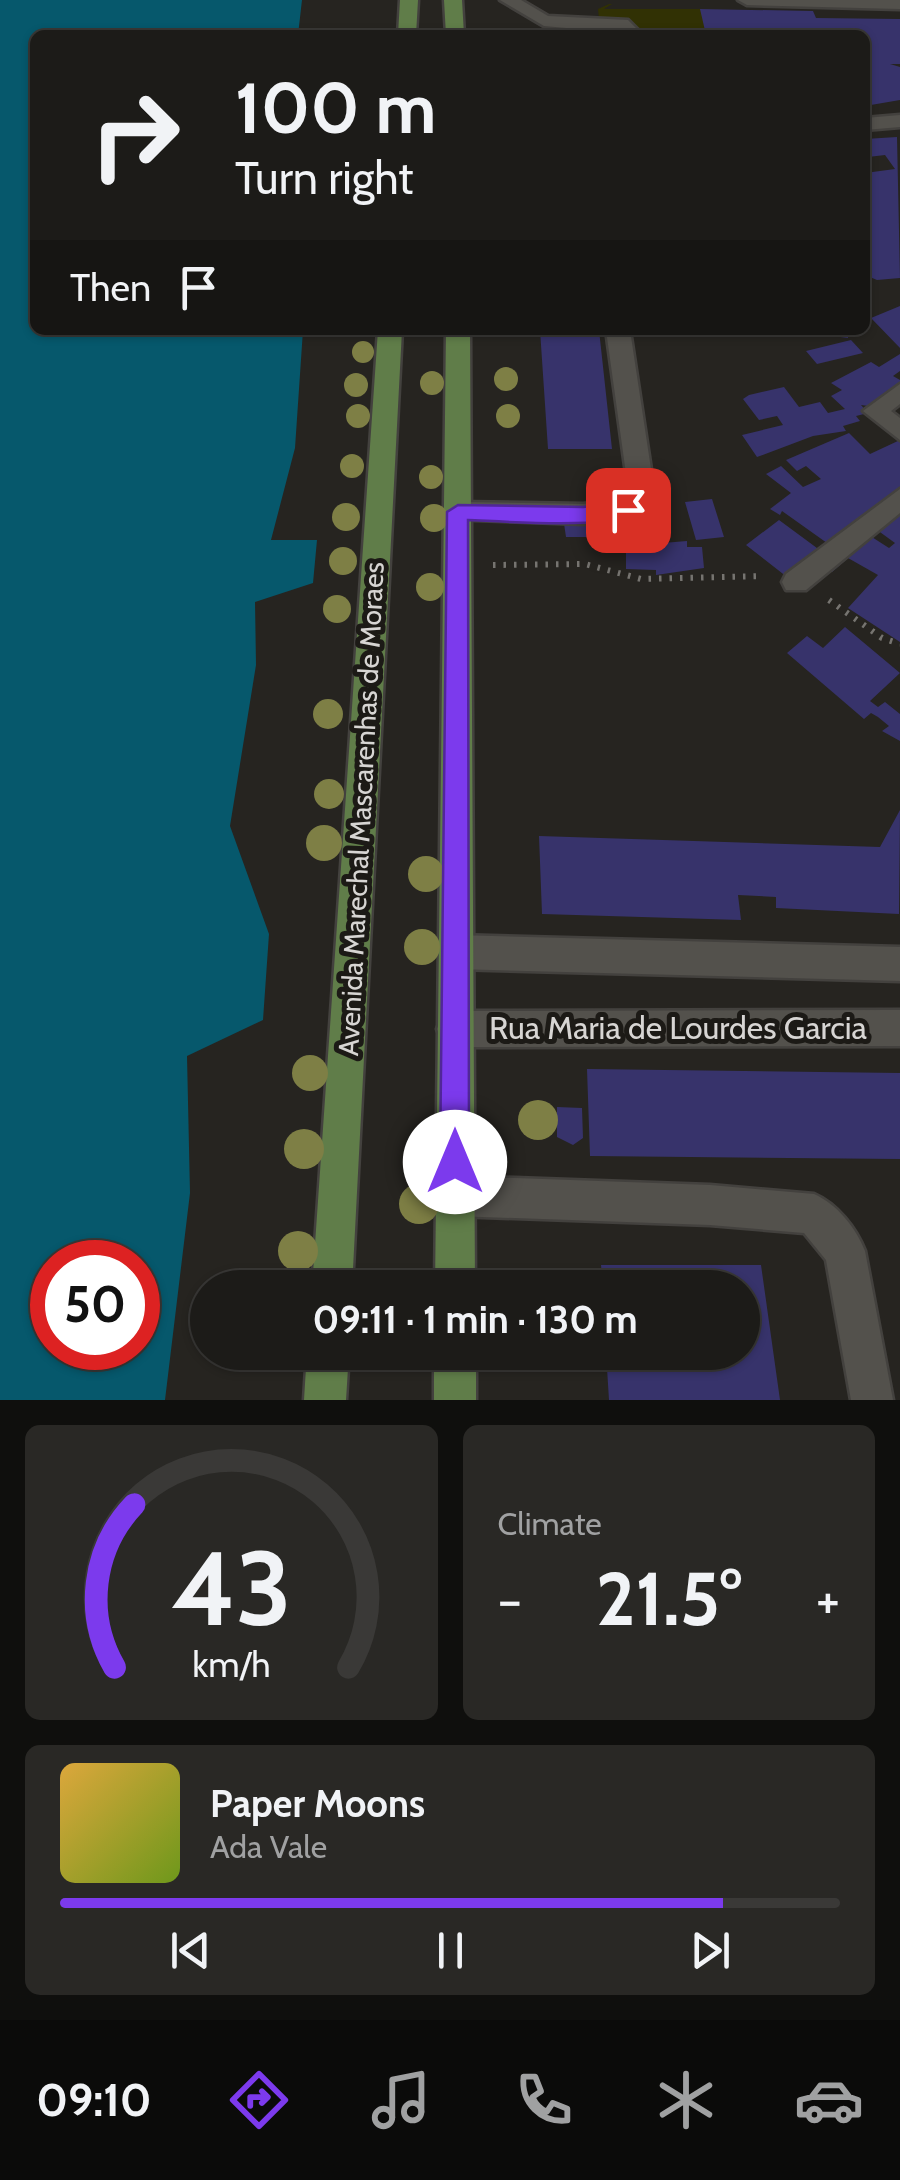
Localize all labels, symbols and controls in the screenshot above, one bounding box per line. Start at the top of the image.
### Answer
text: 100 m [235,65,436,151]
icon: right [70,70,200,200]
text: Turn right [235,151,414,205]
icon: arrive [171,260,226,315]
text: Then [70,264,151,311]
pin [586,468,671,553]
icon: arrive [601,483,656,538]
street label: Avenida Marechal Mascarenhas de Moraes [331,561,391,1057]
street label: Rua Maria de Lourdes Garcia [489,1008,868,1047]
position arrow [403,1110,507,1214]
speed limit sign: 50 [30,1240,160,1370]
text: 09:11 · 1 min · 130 m [312,1296,638,1343]
text: Climate [498,1504,602,1543]
text: 43 [171,1525,292,1651]
text: 21.5° [596,1553,742,1644]
text: − [498,1566,522,1633]
text: + [816,1566,840,1633]
text: km/h [192,1643,270,1686]
text: Paper Moons [210,1780,425,1827]
text: Ada Vale [210,1827,327,1866]
icon: previous [163,1923,218,1978]
icon: pause [423,1923,478,1978]
icon: next [683,1923,738,1978]
icon: directions [224,2065,294,2135]
icon: music [366,2065,436,2135]
icon: phone [509,2065,579,2135]
icon: climate [651,2065,721,2135]
icon: car [794,2065,864,2135]
text: 09:10 [36,2073,152,2127]

